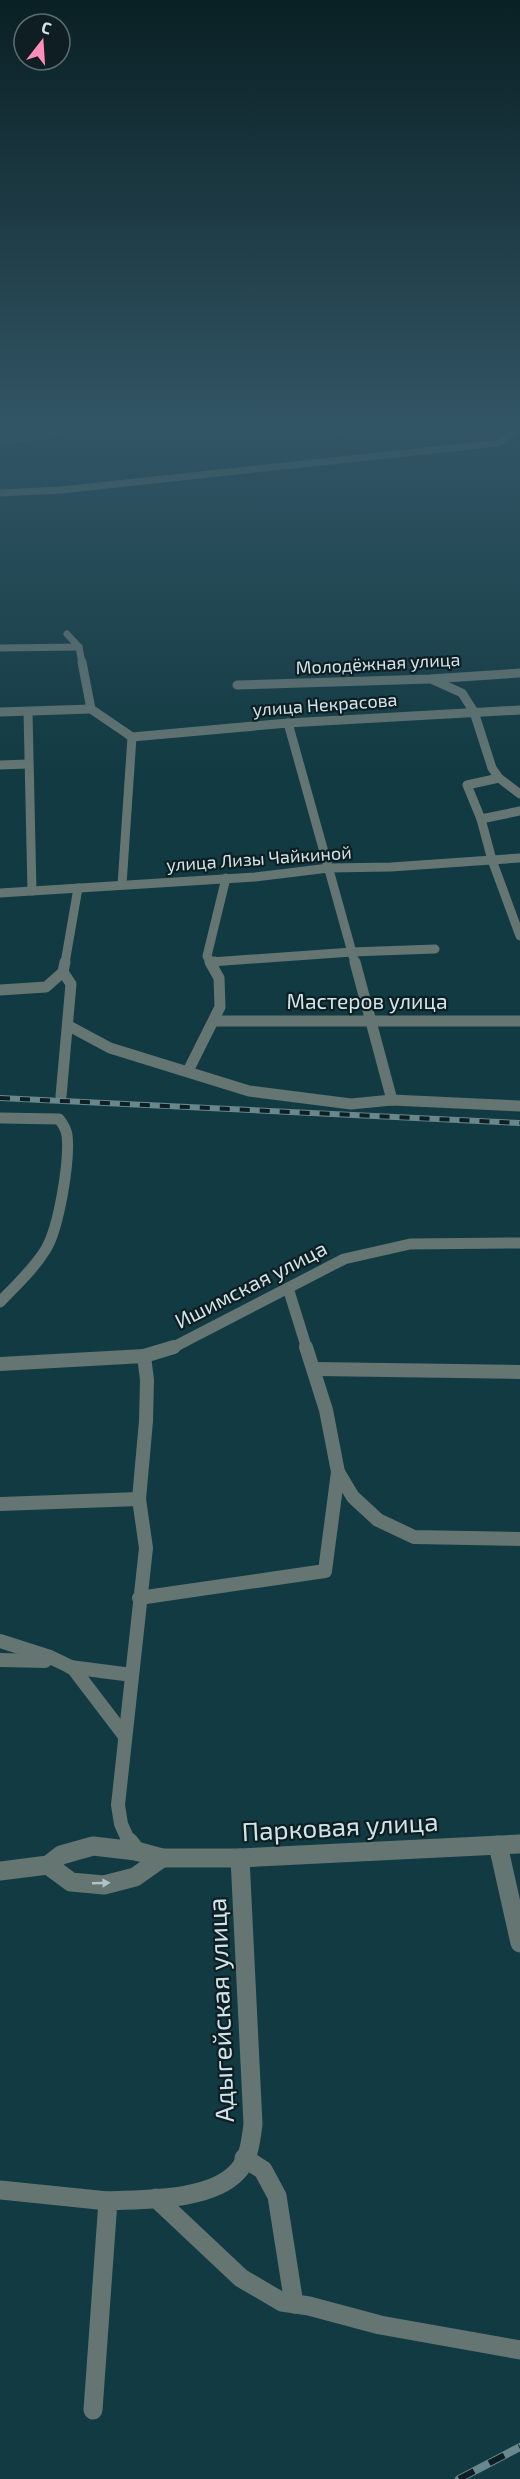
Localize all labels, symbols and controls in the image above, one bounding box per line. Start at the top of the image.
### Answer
north arrow [12,12,72,72]
text: С [39,17,54,38]
street label: Молодёжная улица [295,648,461,678]
street label: улица Некрасова [252,688,398,720]
street label: улица Лизы Чайкиной [165,841,352,875]
street label: Мастеров улица [286,988,448,1014]
street label: Ишимская улица [170,1235,331,1334]
street label: Парковая улица [241,1805,439,1847]
one-way arrow [92,1879,111,1888]
street label: Адыгейская улица [200,1897,240,2123]

